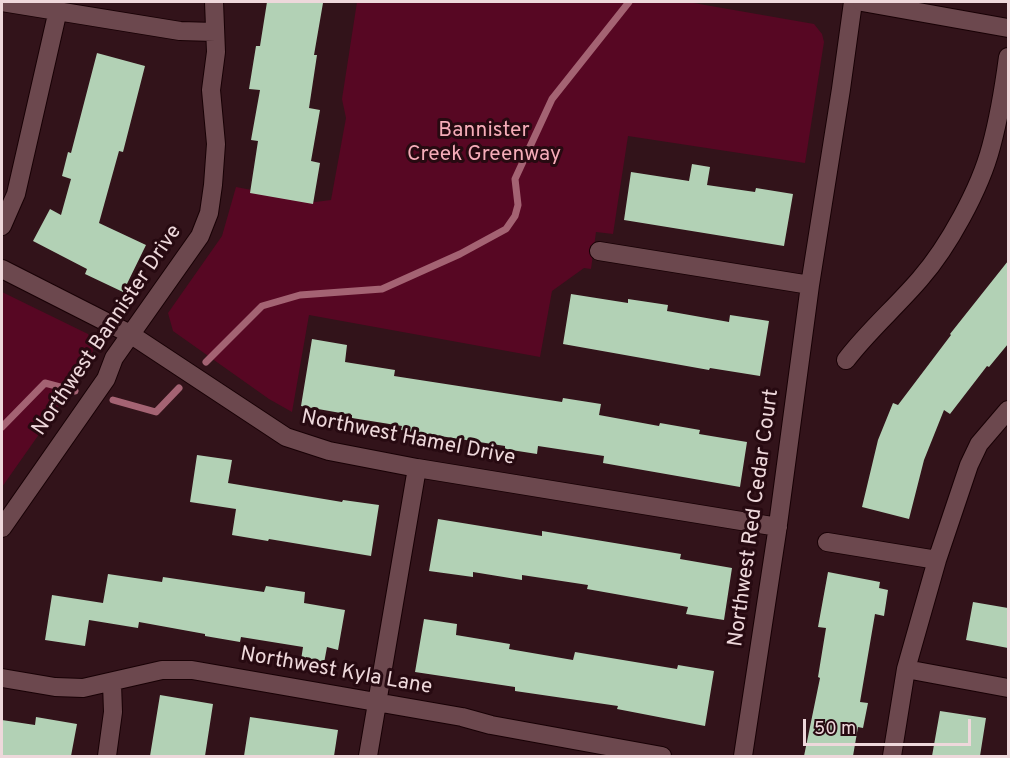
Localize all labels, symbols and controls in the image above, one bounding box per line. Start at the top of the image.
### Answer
park label: Bannister Creek Greenway [407,119,561,169]
street label: Northwest Bannister Drive [28,221,188,441]
street label: Northwest Red Cedar Court [724,388,786,648]
street label: Northwest Hamel Drive [299,406,517,472]
street label: Northwest Kyla Lane [238,643,434,701]
scale bar [806,707,974,745]
text: 50 m [814,718,856,741]

